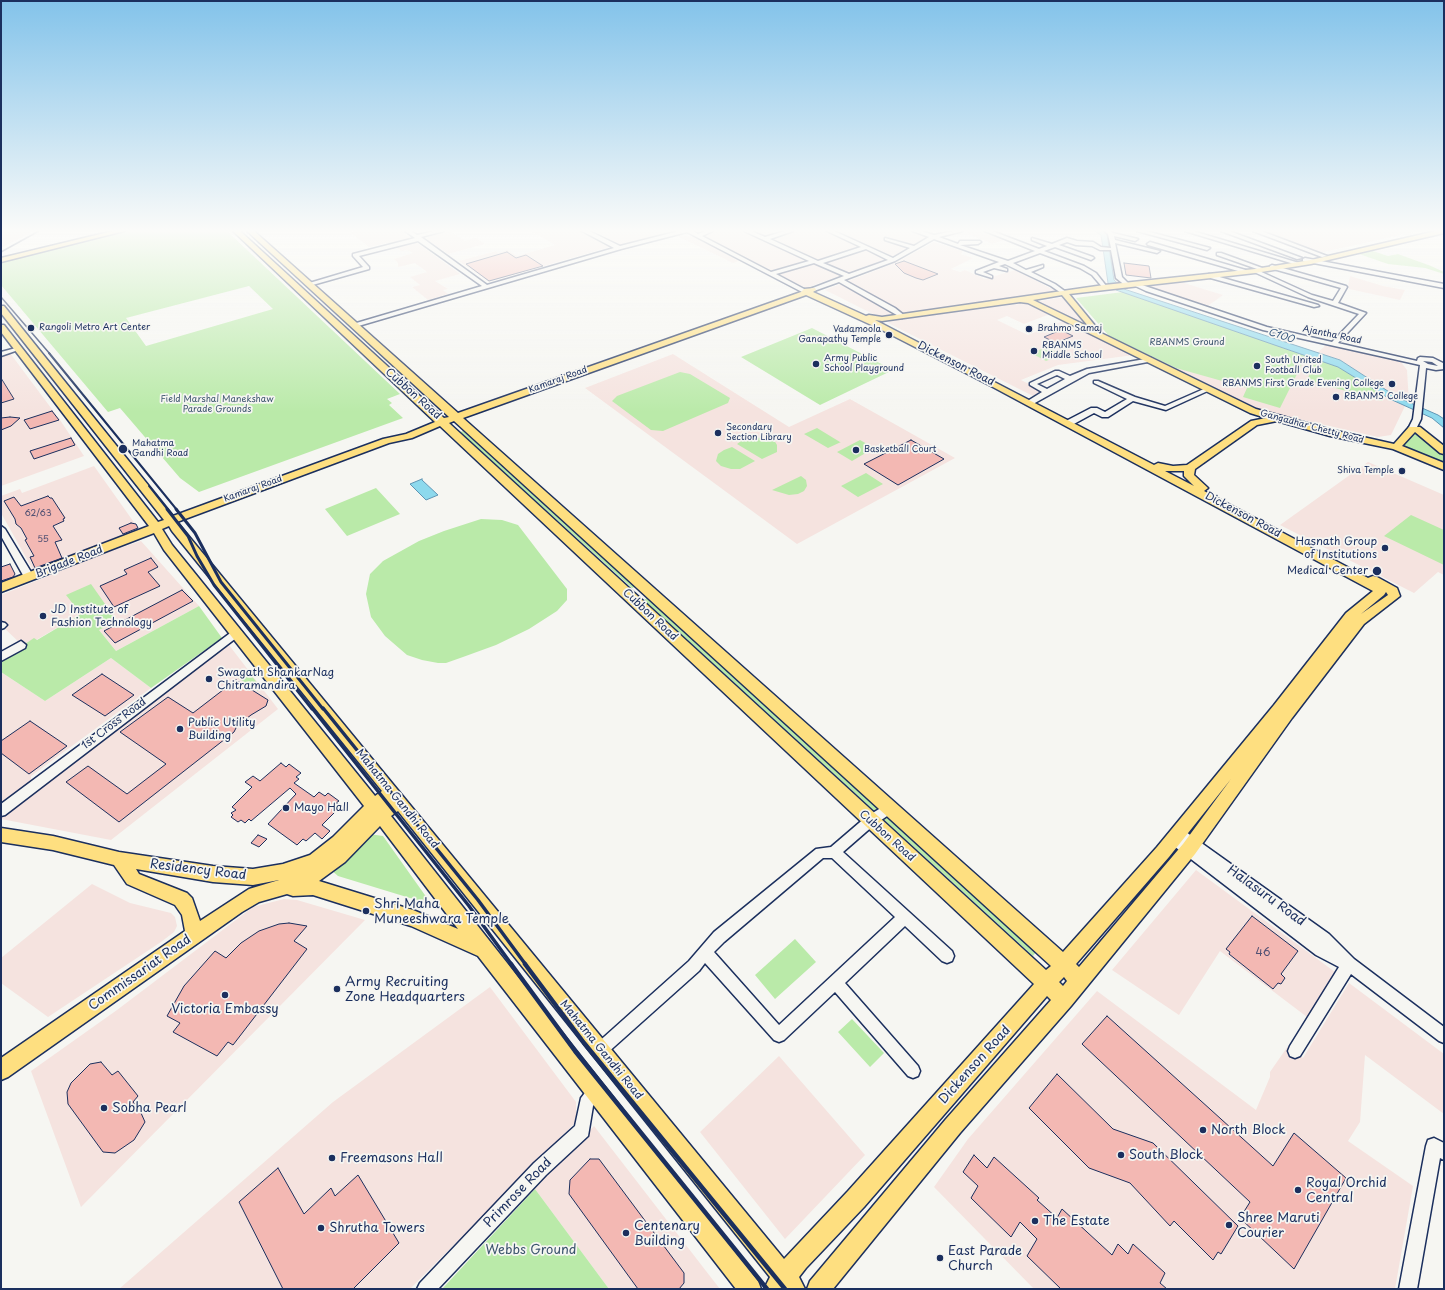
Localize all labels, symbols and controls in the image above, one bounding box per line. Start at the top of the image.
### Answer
marker: Rangoli Metro Art Center [26,323,36,333]
place label: Rangoli Metro Art Center [39,323,150,333]
street label: Ajantha Road [1302,323,1362,347]
marker: Brahmo Samaj [1024,324,1034,334]
place label: Brahmo Samaj [1037,324,1102,334]
place label: Vadamoola Ganapathy Temple [799,325,881,346]
water label: C100 [1266,326,1296,346]
marker: Vadamoola Ganapathy Temple [884,330,894,340]
park label: RBANMS Ground [1150,338,1224,348]
street label: Dickenson Road [915,339,997,389]
place label: RBANMS Middle School [1042,341,1102,362]
marker: RBANMS Middle School [1029,346,1039,356]
place label: Army Public School Playground [824,354,904,375]
place label: South United Football Club [1265,356,1322,377]
marker: Army Public School Playground [811,359,821,369]
marker: South United Football Club [1252,361,1262,371]
street label: Kamaraj Road [527,364,589,396]
street label: Cubbon Road [382,366,444,422]
place label: RBANMS First Grade Evening College [1222,379,1384,389]
marker: RBANMS First Grade Evening College [1387,379,1397,389]
marker: RBANMS College [1331,392,1341,402]
place label: RBANMS College [1344,392,1418,402]
park label: Field Marshal Manekshaw Parade Grounds [160,395,274,416]
street label: Gangadhar Chetty Road [1259,408,1365,446]
place label: Secondary Section Library [726,423,792,444]
marker: Secondary Section Library [713,428,723,438]
place label: Mahatma Gandhi Road [132,439,188,460]
marker: Mahatma Gandhi Road [117,443,129,455]
marker: Basketball Court [851,445,861,455]
place label: Basketball Court [864,445,937,455]
place label: Shiva Temple [1337,466,1394,476]
marker: Shiva Temple [1397,466,1407,476]
street label: Kamaraj Road [222,473,284,505]
street label: Dickenson Road [1203,489,1283,541]
house number: 62/63 [24,509,52,519]
house number: 55 [37,535,49,545]
place label: Hasnath Group of Institutions [1295,535,1377,561]
street label: Brigade Road [33,543,105,581]
marker: Hasnath Group of Institutions [1380,543,1390,553]
place label: Medical Center [1287,564,1368,578]
marker: Medical Center [1371,565,1383,577]
street label: Cubbon Road [620,586,680,644]
place label: JD Institute of Fashion Technology [51,603,152,629]
marker: JD Institute of Fashion Technology [38,611,48,621]
place label: Swagath ShankarNag Chitramandira [217,666,334,692]
marker: Swagath ShankarNag Chitramandira [204,674,214,684]
street label: 1st Cross Road [79,695,149,753]
place label: Public Utility Building [188,716,255,742]
marker: Public Utility Building [175,724,185,734]
street label: Mahatma Gandhi Road [353,747,441,851]
place label: Mayo Hall [294,801,349,815]
marker: Mayo Hall [281,803,291,813]
street label: Cubbon Road [856,808,918,864]
street label: Residency Road [149,856,247,884]
street label: Halasuru Road [1224,862,1308,930]
place label: Shri Maha Muneeshwara Temple [374,896,509,927]
marker: Shri Maha Muneeshwara Temple [361,906,371,916]
street label: Commissariat Road [86,932,194,1014]
house number: 46 [1256,946,1270,960]
place label: Army Recruiting Zone Headquarters [345,974,465,1005]
marker: Army Recruiting Zone Headquarters [332,984,342,994]
marker: Victoria Embassy [220,990,230,1000]
street label: Mahatma Gandhi Road [557,998,645,1102]
place label: Victoria Embassy [171,1001,279,1017]
street label: Dickenson Road [936,1023,1014,1107]
place label: Sobha Pearl [112,1100,187,1116]
marker: Sobha Pearl [99,1103,109,1113]
place label: North Block [1211,1122,1286,1138]
marker: North Block [1198,1125,1208,1135]
place label: South Block [1129,1147,1203,1163]
place label: Freemasons Hall [340,1150,443,1166]
marker: South Block [1116,1150,1126,1160]
marker: Freemasons Hall [327,1153,337,1163]
street label: Primrose Road [481,1155,555,1231]
place label: Royal Orchid Central [1306,1175,1387,1206]
marker: Royal Orchid Central [1293,1185,1303,1195]
place label: Shree Maruti Courier [1237,1210,1320,1241]
place label: The Estate [1043,1213,1110,1229]
marker: The Estate [1030,1216,1040,1226]
place label: Centenary Building [634,1218,700,1249]
place label: Shrutha Towers [329,1220,425,1236]
marker: Shree Maruti Courier [1224,1220,1234,1230]
marker: Shrutha Towers [316,1223,326,1233]
marker: Centenary Building [621,1228,631,1238]
park label: Webbs Ground [486,1242,576,1258]
place label: East Parade Church [948,1243,1022,1274]
marker: East Parade Church [935,1253,945,1263]

